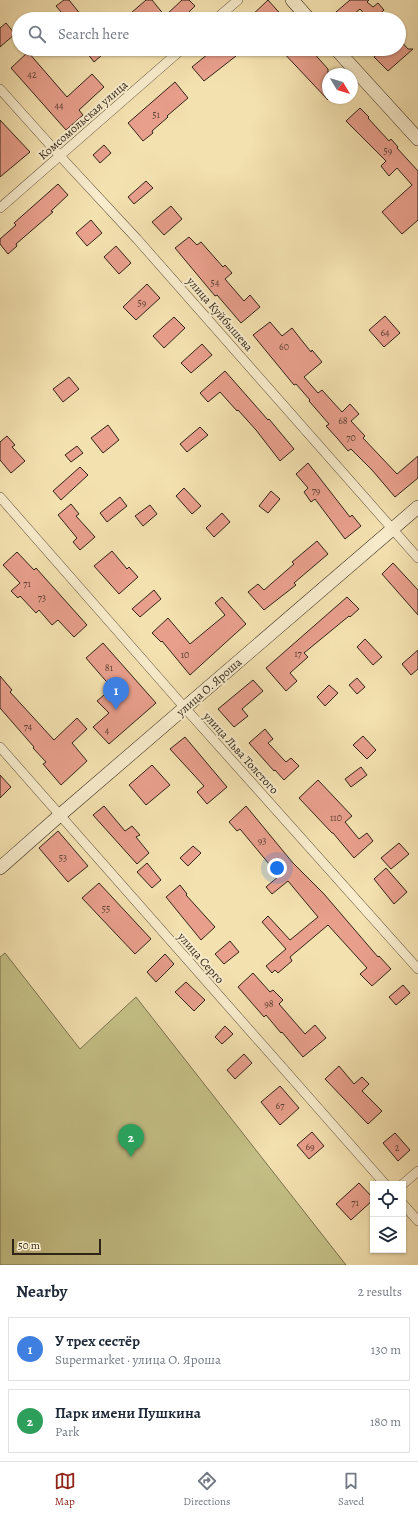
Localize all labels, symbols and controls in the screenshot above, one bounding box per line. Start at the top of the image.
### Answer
search box [12,12,406,56]
icon: search [26,23,48,45]
text: Search here [58,24,129,44]
house number: 42 [27,68,37,81]
north arrow [322,68,358,104]
street label: Комсомольская улица [35,76,131,163]
house number: 44 [54,99,64,112]
house number: 51 [152,108,160,121]
house number: 59 [384,144,393,157]
street label: улица Куйбышева [183,273,257,355]
house number: 54 [211,276,220,289]
house number: 59 [138,296,147,309]
house number: 64 [380,326,390,339]
house number: 60 [279,340,289,353]
house number: 68 [338,414,348,427]
house number: 70 [346,431,356,444]
house number: 79 [312,484,321,497]
house number: 71 [23,577,31,590]
house number: 73 [38,591,46,604]
house number: 17 [294,647,303,660]
house number: 10 [181,648,189,661]
street label: улица О. Яроша [172,654,245,720]
house number: 81 [105,661,114,674]
pin: 1 [103,677,129,710]
street label: улица Льва Толстого [199,708,282,797]
house number: 74 [24,720,33,733]
house number: 4 [105,724,110,737]
house number: 110 [330,811,342,824]
house number: 93 [258,834,266,847]
house number: 53 [59,851,67,864]
your location [267,858,287,878]
house number: 55 [102,902,110,915]
street label: улица Серго [174,928,228,987]
house number: 98 [264,997,274,1010]
house number: 67 [276,1099,285,1112]
pin: 2 [118,1124,144,1157]
house number: 69 [305,1140,315,1153]
house number: 2 [395,1141,400,1154]
map controls [370,1181,406,1253]
button: locate [370,1181,406,1217]
house number: 71 [351,1196,359,1209]
button: layers [370,1217,406,1253]
scale bar [12,1237,101,1256]
text: 50 m [18,1238,40,1253]
text: Nearby [16,1280,67,1303]
text: 2 results [358,1283,402,1300]
text: У трех сестёр [55,1331,140,1351]
text: 1 [28,1341,32,1358]
text: 130 m [371,1341,401,1358]
text: Supermarket · улица О. Яроша [55,1351,221,1368]
text: Парк имени Пушкина [55,1403,201,1423]
text: 2 [27,1413,33,1430]
text: 180 m [370,1413,401,1430]
text: Park [55,1423,79,1440]
tab: Map [54,1470,76,1509]
tab: Directions [183,1470,231,1509]
tab: Saved [338,1470,364,1509]

